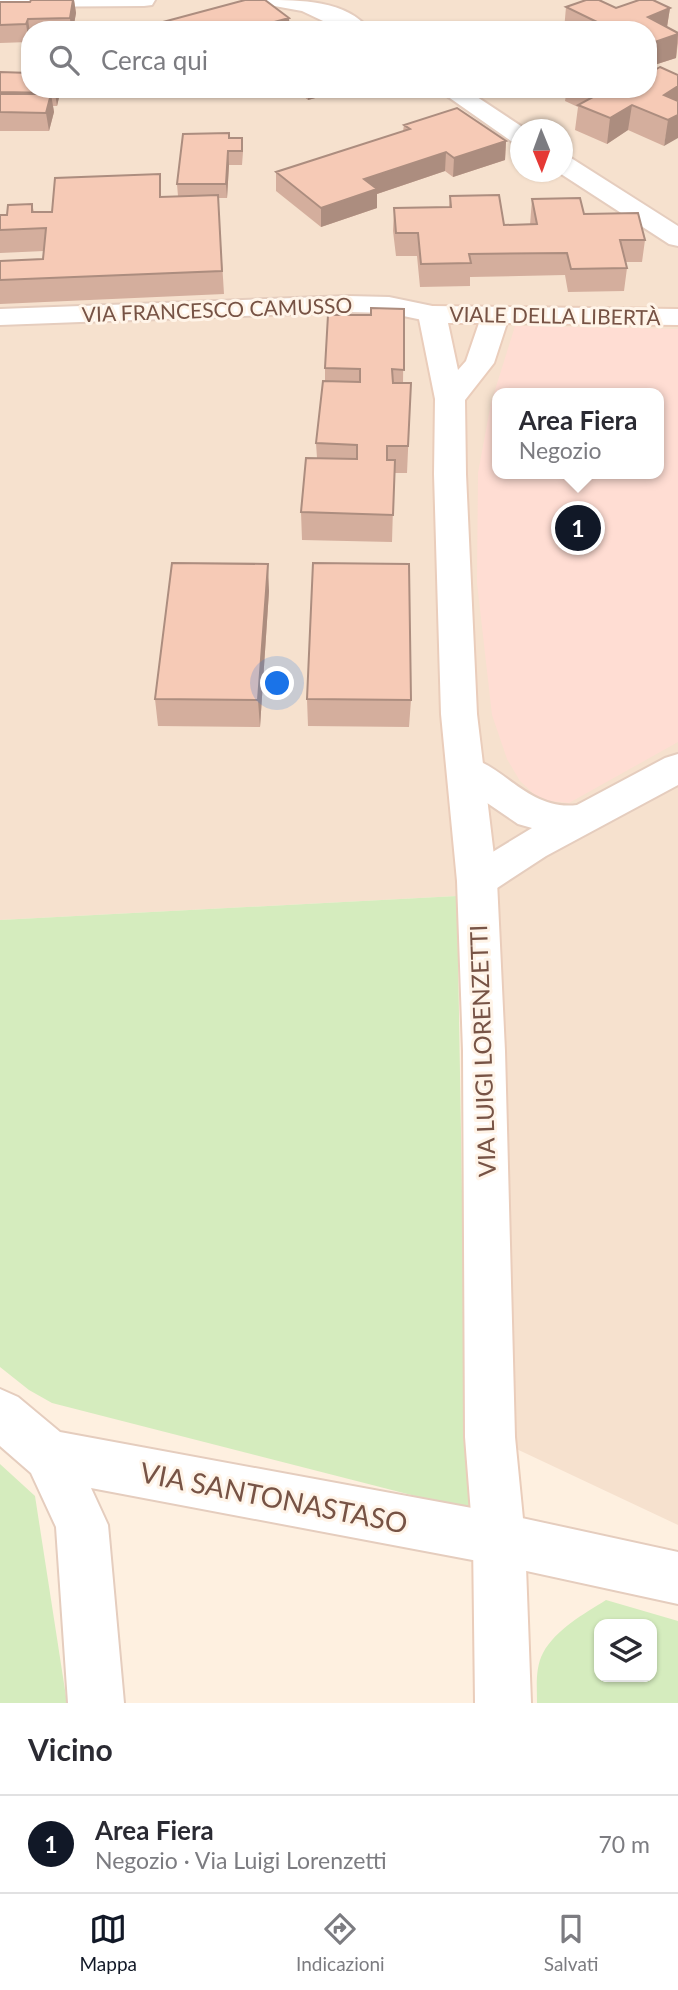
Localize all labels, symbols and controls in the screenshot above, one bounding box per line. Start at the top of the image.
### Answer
search box [21,21,657,98]
icon: search [45,41,83,79]
text: Cerca qui [101,44,208,76]
north arrow [510,119,573,182]
street label: VIA FRANCESCO CAMUSSO [81,292,353,326]
street label: VIALE DELLA LIBERTÀ [449,301,662,329]
popup [492,388,664,479]
text: Area Fiera [519,404,637,436]
text: Negozio [519,436,602,464]
pin: 1 [555,502,601,554]
your location [260,666,294,700]
street label: VIA LUIGI LORENZETTI [463,924,501,1178]
street label: VIA SANTONASTASO [137,1454,411,1540]
map controls [594,1619,657,1682]
button: layers [594,1619,657,1682]
text: Vicino [28,1731,113,1767]
text: Area Fiera [95,1814,214,1846]
text: 1 [44,1830,58,1858]
text: 70 m [599,1830,650,1858]
text: Negozio · Via Luigi Lorenzetti [95,1846,387,1874]
tab: Mappa [80,1910,137,1975]
tab: Indicazioni [296,1910,385,1975]
tab: Salvati [544,1910,598,1975]

